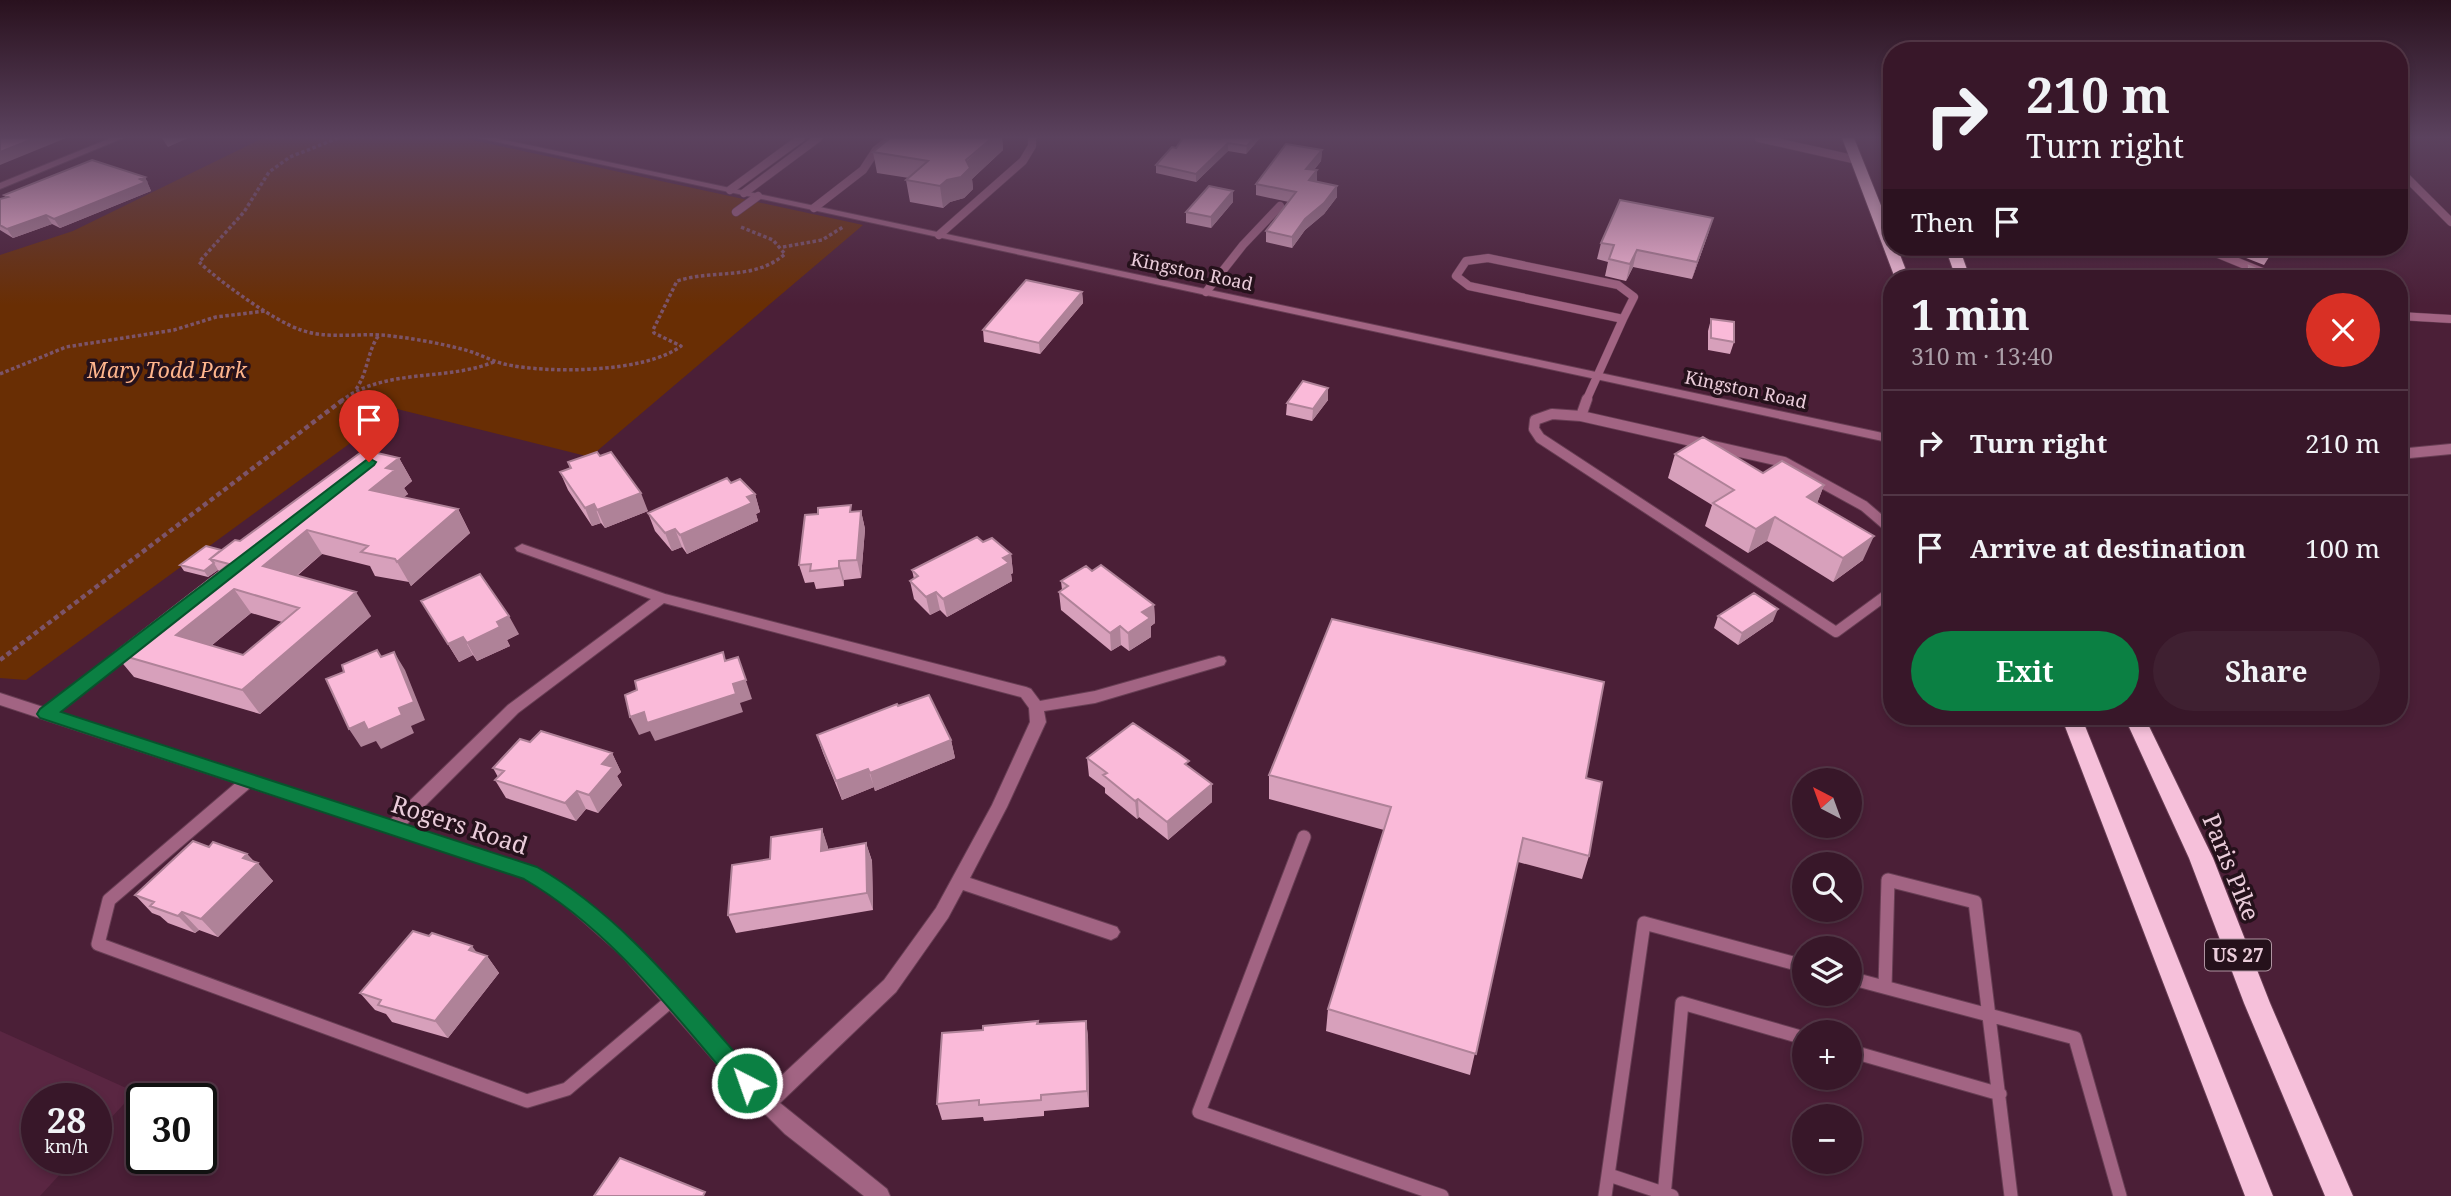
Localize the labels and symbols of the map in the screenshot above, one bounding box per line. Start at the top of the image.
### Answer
street label: Kingston Road [1129,246,1255,296]
park label: Mary Todd Park [86,356,248,384]
street label: Kingston Road [1683,364,1809,414]
pin [339,390,399,462]
north arrow [1792,768,1862,838]
street label: Rogers Road [388,786,533,862]
street label: Paris Pike [2196,809,2268,925]
road number: US 27 [2205,939,2271,970]
position arrow [710,1046,784,1120]
speed limit sign: 30 [126,1083,217,1174]

